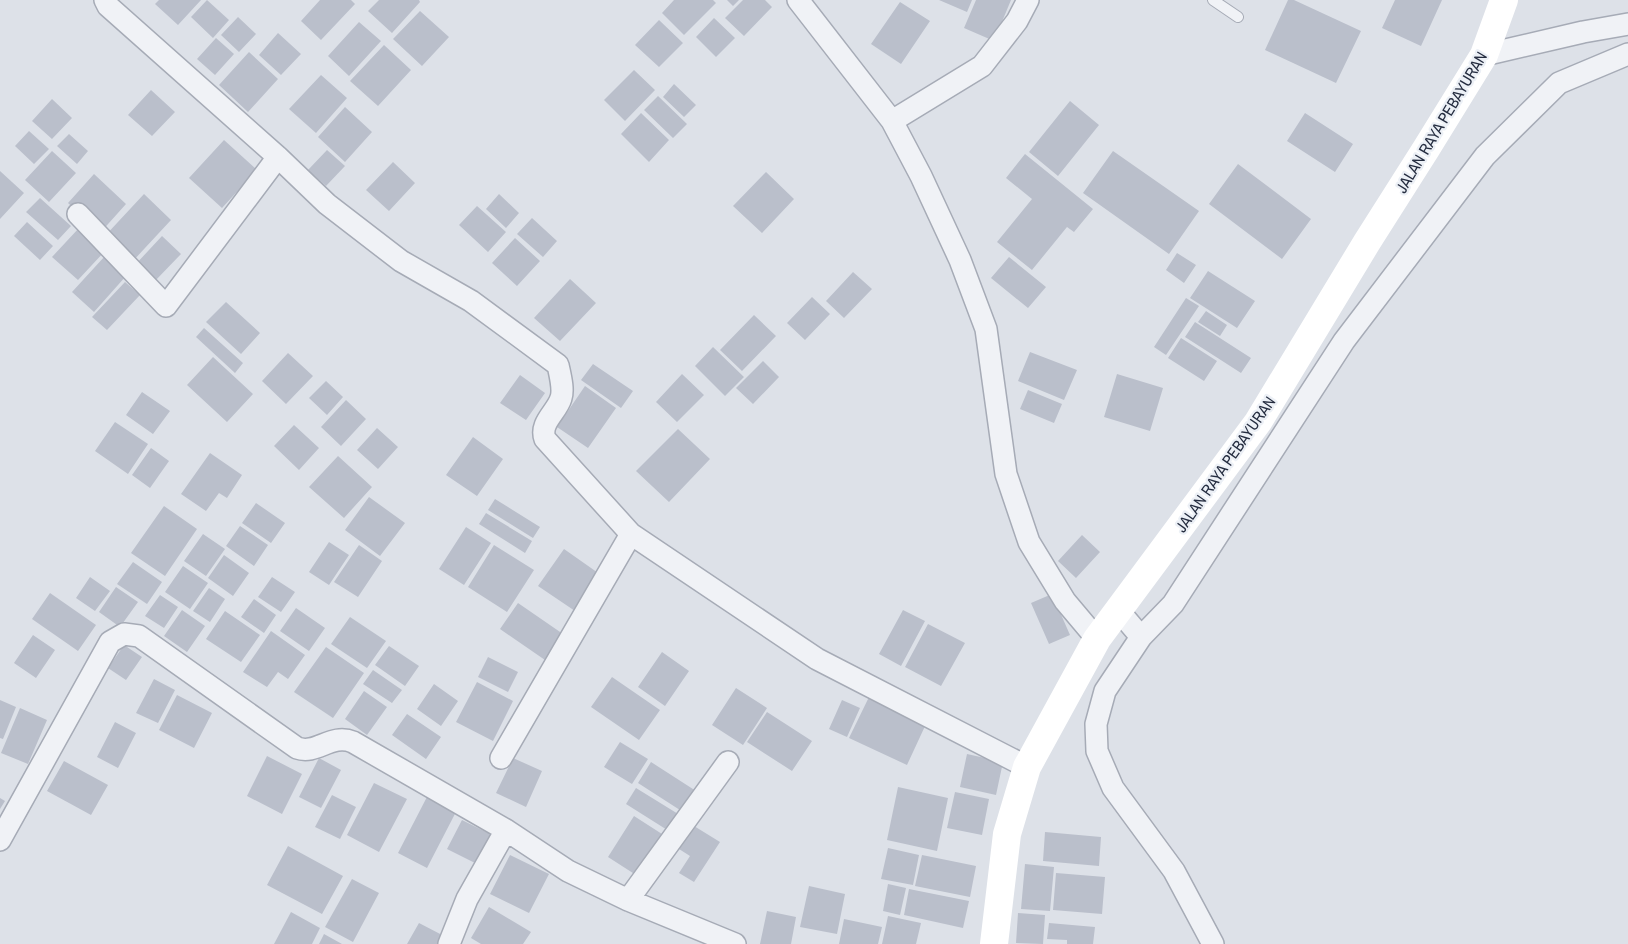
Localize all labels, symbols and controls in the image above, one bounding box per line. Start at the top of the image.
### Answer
street label: JALAN RAYA PEBAYURAN [1390,47,1492,197]
street label: JALAN RAYA PEBAYURAN [1170,392,1280,536]

